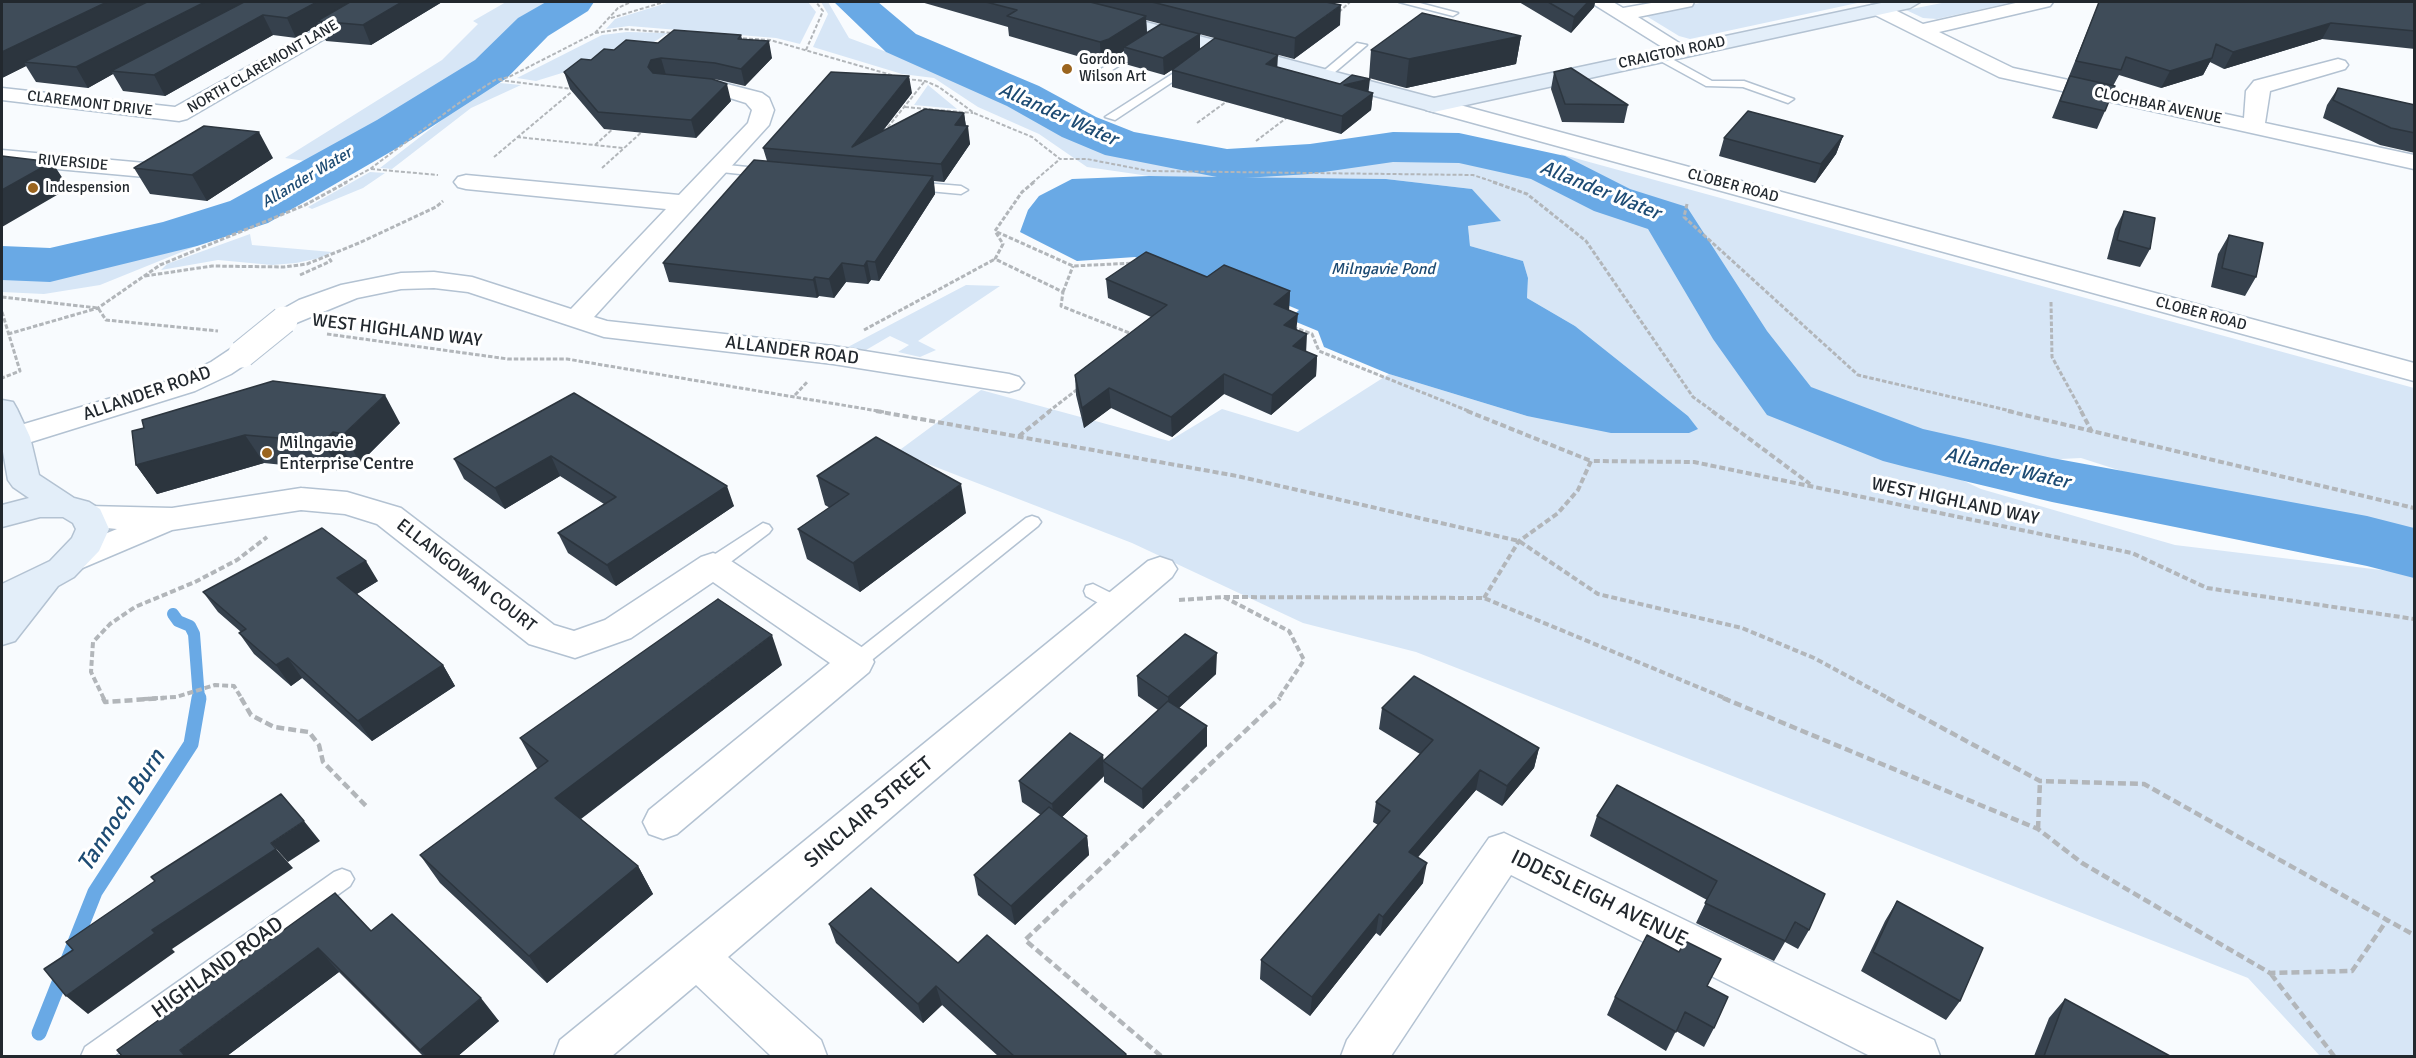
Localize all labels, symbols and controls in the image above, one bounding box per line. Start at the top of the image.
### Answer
street label: NORTH CLAREMONT LANE [184,16,342,118]
street label: CRAIGTON ROAD [1617,33,1727,73]
place label: Gordon Wilson Art [1079,51,1146,86]
marker: Gordon Wilson Art [1060,62,1074,76]
water label: Allander Water [995,78,1121,152]
street label: CLOCHBAR AVENUE [2092,84,2224,128]
street label: CLAREMONT DRIVE [26,87,154,121]
water label: Allander Water [258,144,356,212]
street label: RIVERSIDE [37,151,109,175]
water label: Allander Water [1536,156,1664,226]
street label: CLOBER ROAD [1685,165,1781,207]
place label: Indespension [45,179,130,197]
marker: Indespension [26,181,40,195]
water label: Milngavie Pond [1331,260,1435,280]
street label: CLOBER ROAD [2153,293,2249,335]
street label: WEST HIGHLAND WAY [311,310,483,352]
street label: ALLANDER ROAD [724,332,860,370]
street label: ALLANDER ROAD [80,362,214,426]
place label: Milngavie Enterprise Centre [279,432,414,474]
water label: Allander Water [1942,443,2072,495]
marker: Milngavie Enterprise Centre [260,446,274,460]
street label: WEST HIGHLAND WAY [1869,474,2041,530]
street label: ELLANGOWAN COURT [392,515,540,637]
water label: Tannoch Burn [72,744,172,878]
street label: SINCLAIR STREET [800,752,938,874]
street label: IDDESLEIGH AVENUE [1506,845,1692,953]
street label: HIGHLAND ROAD [147,912,289,1024]

